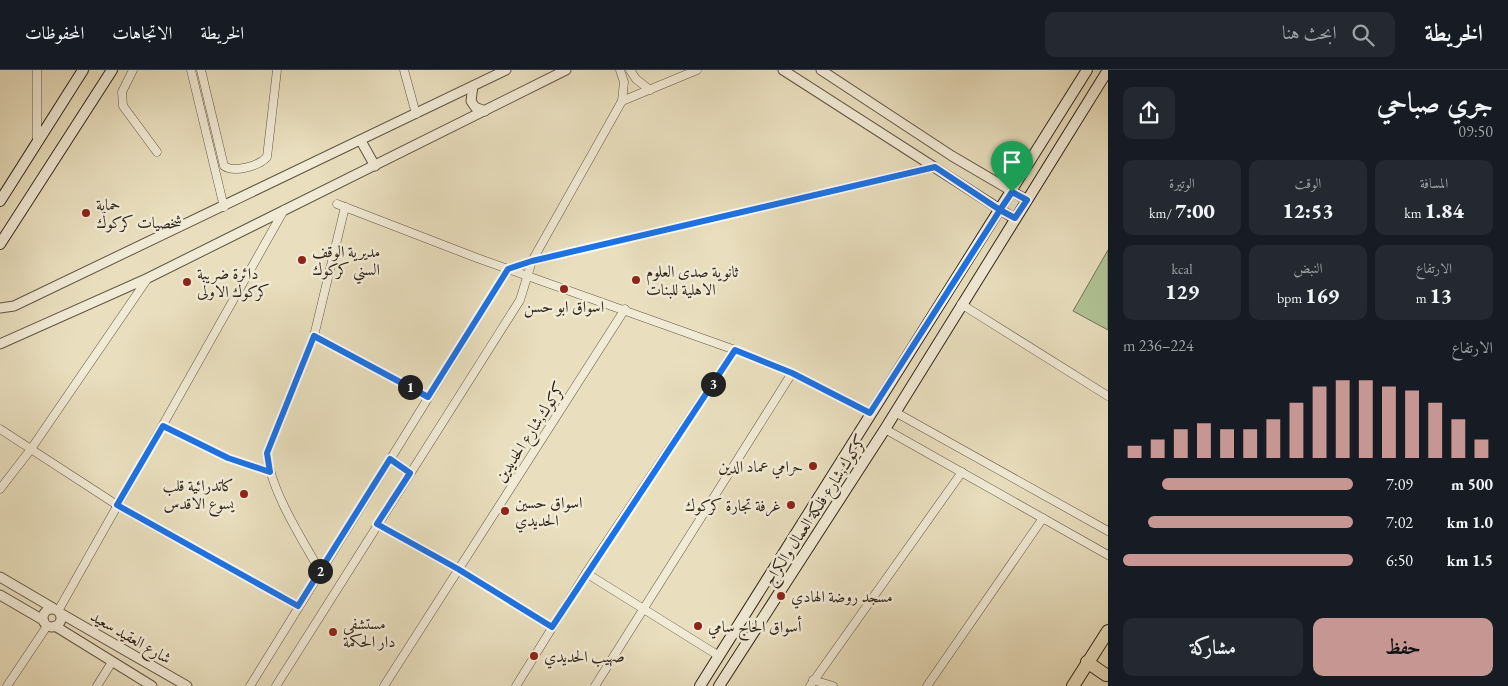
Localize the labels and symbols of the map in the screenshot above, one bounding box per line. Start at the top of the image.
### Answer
pin [991,141,1033,192]
place label: حماية شخصيات كركوك [96,194,182,233]
marker: حماية شخصيات كركوك [80,207,92,219]
place label: مديرية الوقف السني كركوك [312,241,380,285]
marker: مديرية الوقف السني كركوك [296,254,308,266]
place label: ثانوية صدى العلوم الاهلية للبنات [646,261,739,300]
place label: دائرة ضريبة كركوك الاولى [197,263,270,302]
marker: ثانوية صدى العلوم الاهلية للبنات [630,274,642,286]
marker: دائرة ضريبة كركوك الاولى [181,276,193,288]
marker: اسواق ابو حسن [558,283,570,295]
place label: اسواق ابو حسن [524,296,604,318]
pin: 3 [700,372,726,396]
pin: 1 [398,374,422,400]
street label: كركوك,شارع الحديدين [490,378,573,488]
street label: كركوك,شارع فلكة العمال والكراج [758,431,875,591]
place label: حرامي عماد الدين [718,456,803,479]
marker: حرامي عماد الدين [807,460,819,472]
place label: كاتدرائية قلب يسوع الاقدس [163,475,235,517]
marker: كاتدرائية قلب يسوع الاقدس [238,488,250,500]
place label: اسواق حسين الحديدي [515,492,582,533]
place label: غرفة تجارة كركوك [685,495,781,517]
marker: غرفة تجارة كركوك [785,499,797,511]
marker: اسواق حسين الحديدي [499,505,511,517]
pin: 2 [308,558,332,584]
place label: مسجد روضة الهادي [791,586,893,609]
marker: مسجد روضة الهادي [775,590,787,602]
street label: شارع العقيد سعيد [85,605,175,671]
place label: مستشفى دار الحكمة [343,613,395,652]
place label: أسواق الحاج سامي [708,615,802,641]
marker: أسواق الحاج سامي [692,620,704,632]
marker: مستشفى دار الحكمة [327,626,339,638]
place label: صهيب الحديدي [544,646,625,669]
marker: صهيب الحديدي [528,650,540,662]

